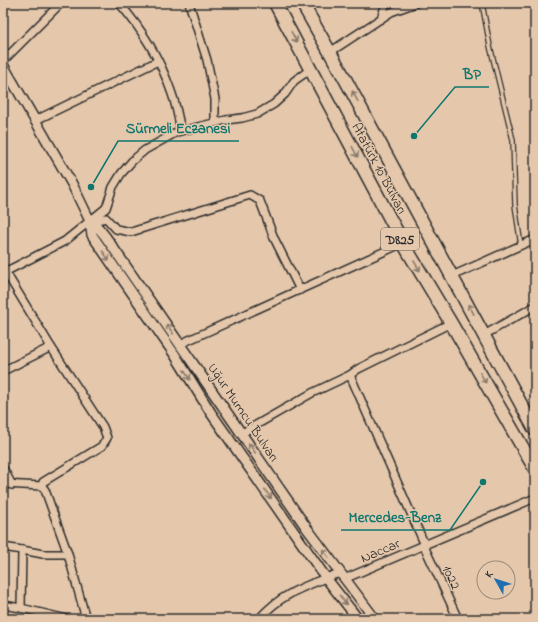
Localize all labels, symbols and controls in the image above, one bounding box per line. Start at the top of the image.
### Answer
one-way arrow [290,31,298,43]
callout: BP [455,60,489,87]
text: BP [462,64,481,86]
one-way arrow [351,90,358,102]
callout: Sürmeli Eczanesi [118,114,239,141]
text: Sürmeli Eczanesi [126,118,231,140]
street label: Atatürk 10 Bulvarı [346,119,412,218]
one-way arrow [352,146,359,158]
road number: D825 [381,228,419,250]
one-way arrow [102,250,110,261]
one-way arrow [413,260,421,272]
one-way arrow [466,303,474,315]
one-way arrow [166,324,174,335]
street label: Uğur Mumcu Bulvarı [201,359,284,467]
one-way arrow [184,369,192,381]
one-way arrow [479,372,487,384]
one-way arrow [247,442,256,453]
one-way arrow [264,488,273,499]
callout: Mercedes-Benz [341,503,450,530]
text: Mercedes-Benz [349,507,442,529]
street label: Naccar [357,533,404,569]
one-way arrow [322,549,330,560]
north arrow [476,560,516,600]
street label: 1022 [436,562,465,593]
text: K [481,567,497,581]
one-way arrow [339,594,347,605]

